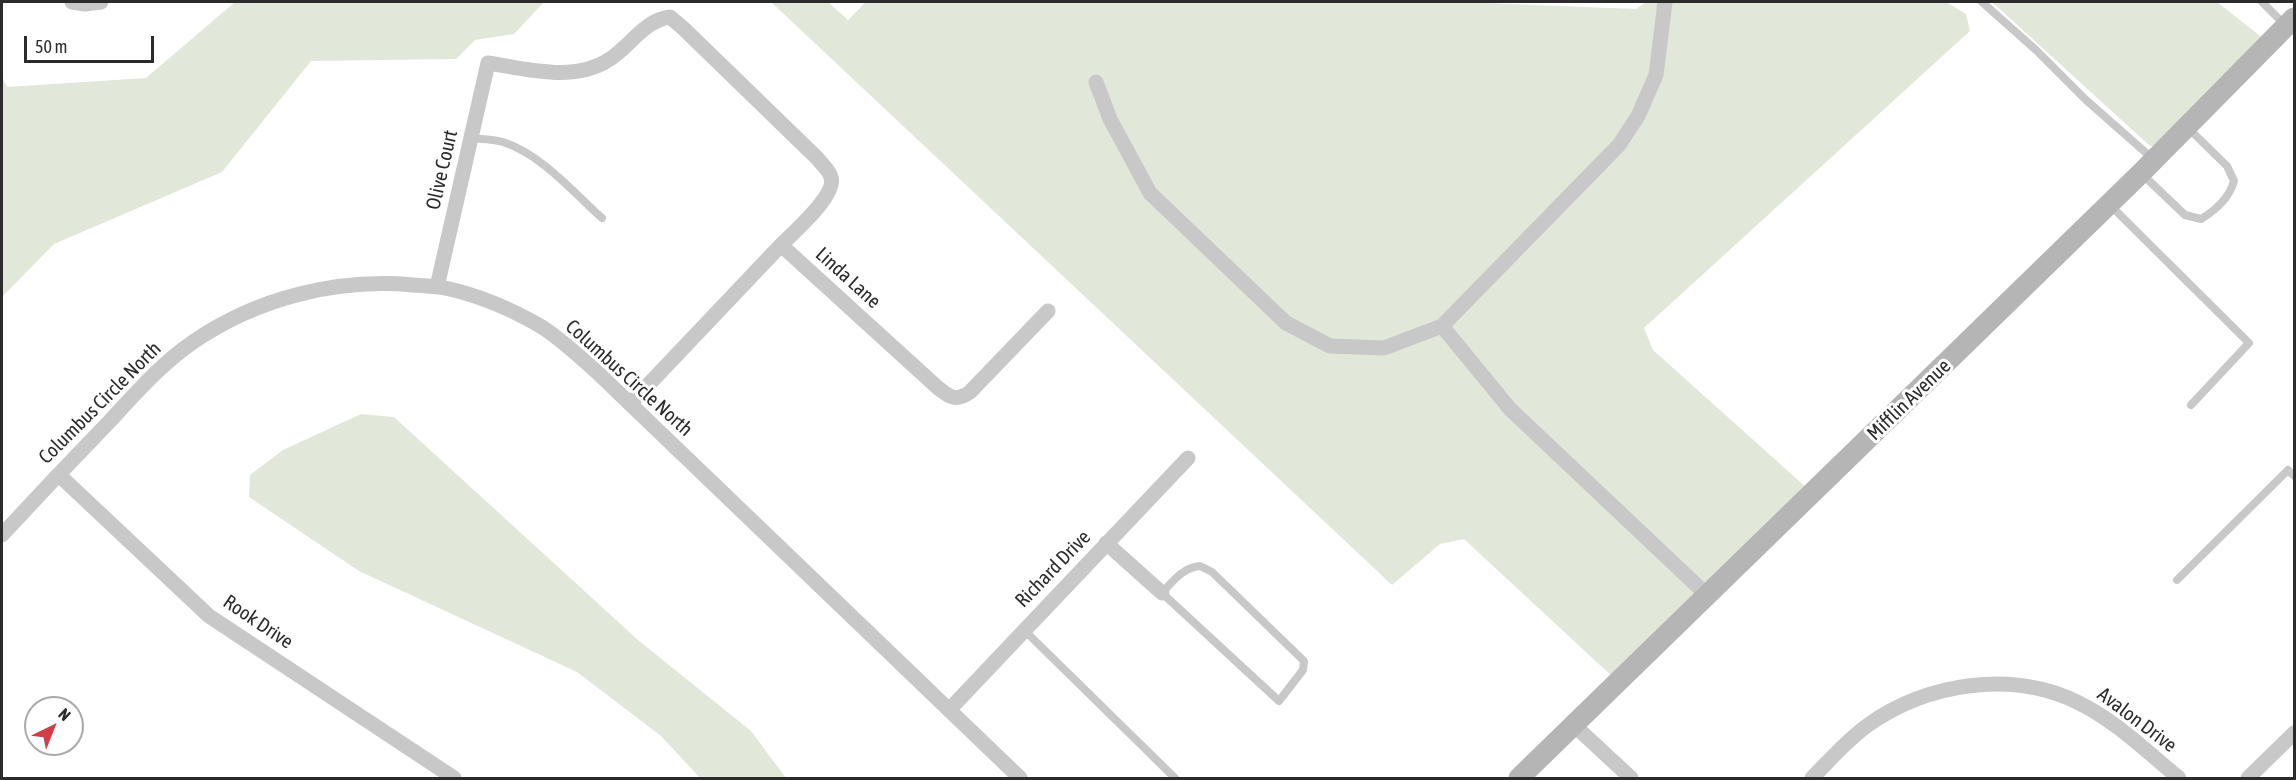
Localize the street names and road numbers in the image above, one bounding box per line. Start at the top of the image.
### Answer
street label: Olive Court [421,128,463,212]
street label: Linda Lane [810,243,886,313]
street label: Columbus Circle North [560,315,698,441]
street label: Columbus Circle North [34,337,166,469]
street label: Mifflin Avenue [1862,354,1956,446]
street label: Richard Drive [1010,525,1096,613]
street label: Rook Drive [218,590,298,654]
street label: Avalon Drive [2093,682,2181,758]

